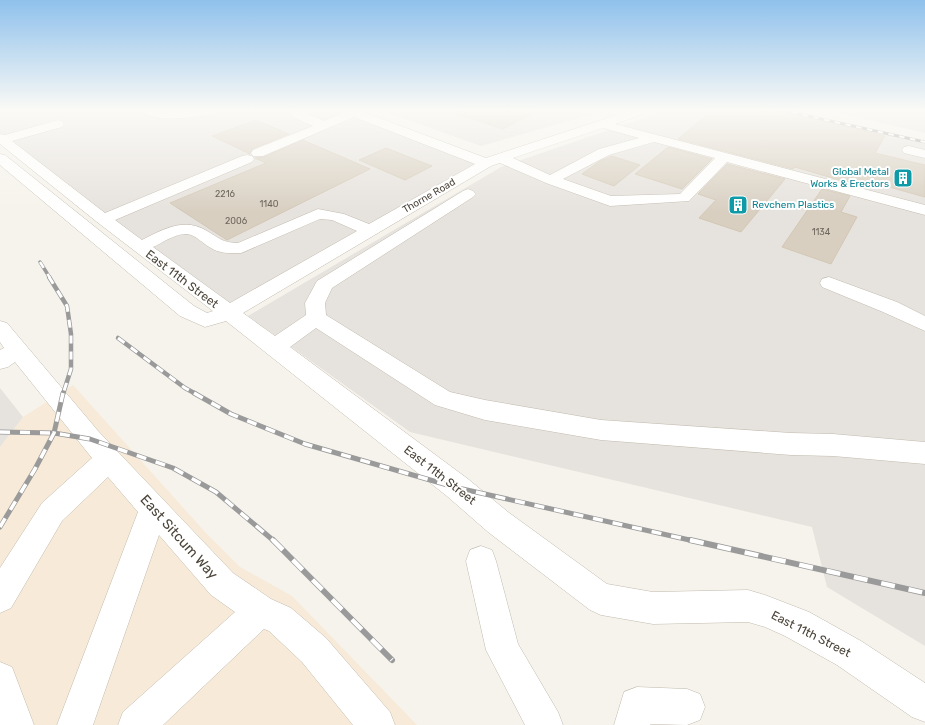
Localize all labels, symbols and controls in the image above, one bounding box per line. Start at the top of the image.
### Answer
place label: Global Metal Works & Erectors [810,166,889,190]
building icon: Global Metal Works & Erectors [892,167,914,189]
street label: Thorne Road [400,176,458,216]
house number: 2216 [215,189,235,199]
building icon: Revchem Plastics [727,194,749,216]
house number: 1140 [259,199,279,209]
place label: Revchem Plastics [752,199,834,211]
house number: 2006 [225,216,248,226]
house number: 1134 [812,227,831,237]
street label: East 11th Street [143,247,221,311]
street label: East 11th Street [401,443,479,508]
street label: East Sitcum Way [137,491,222,583]
street label: East 11th Street [769,608,853,660]

